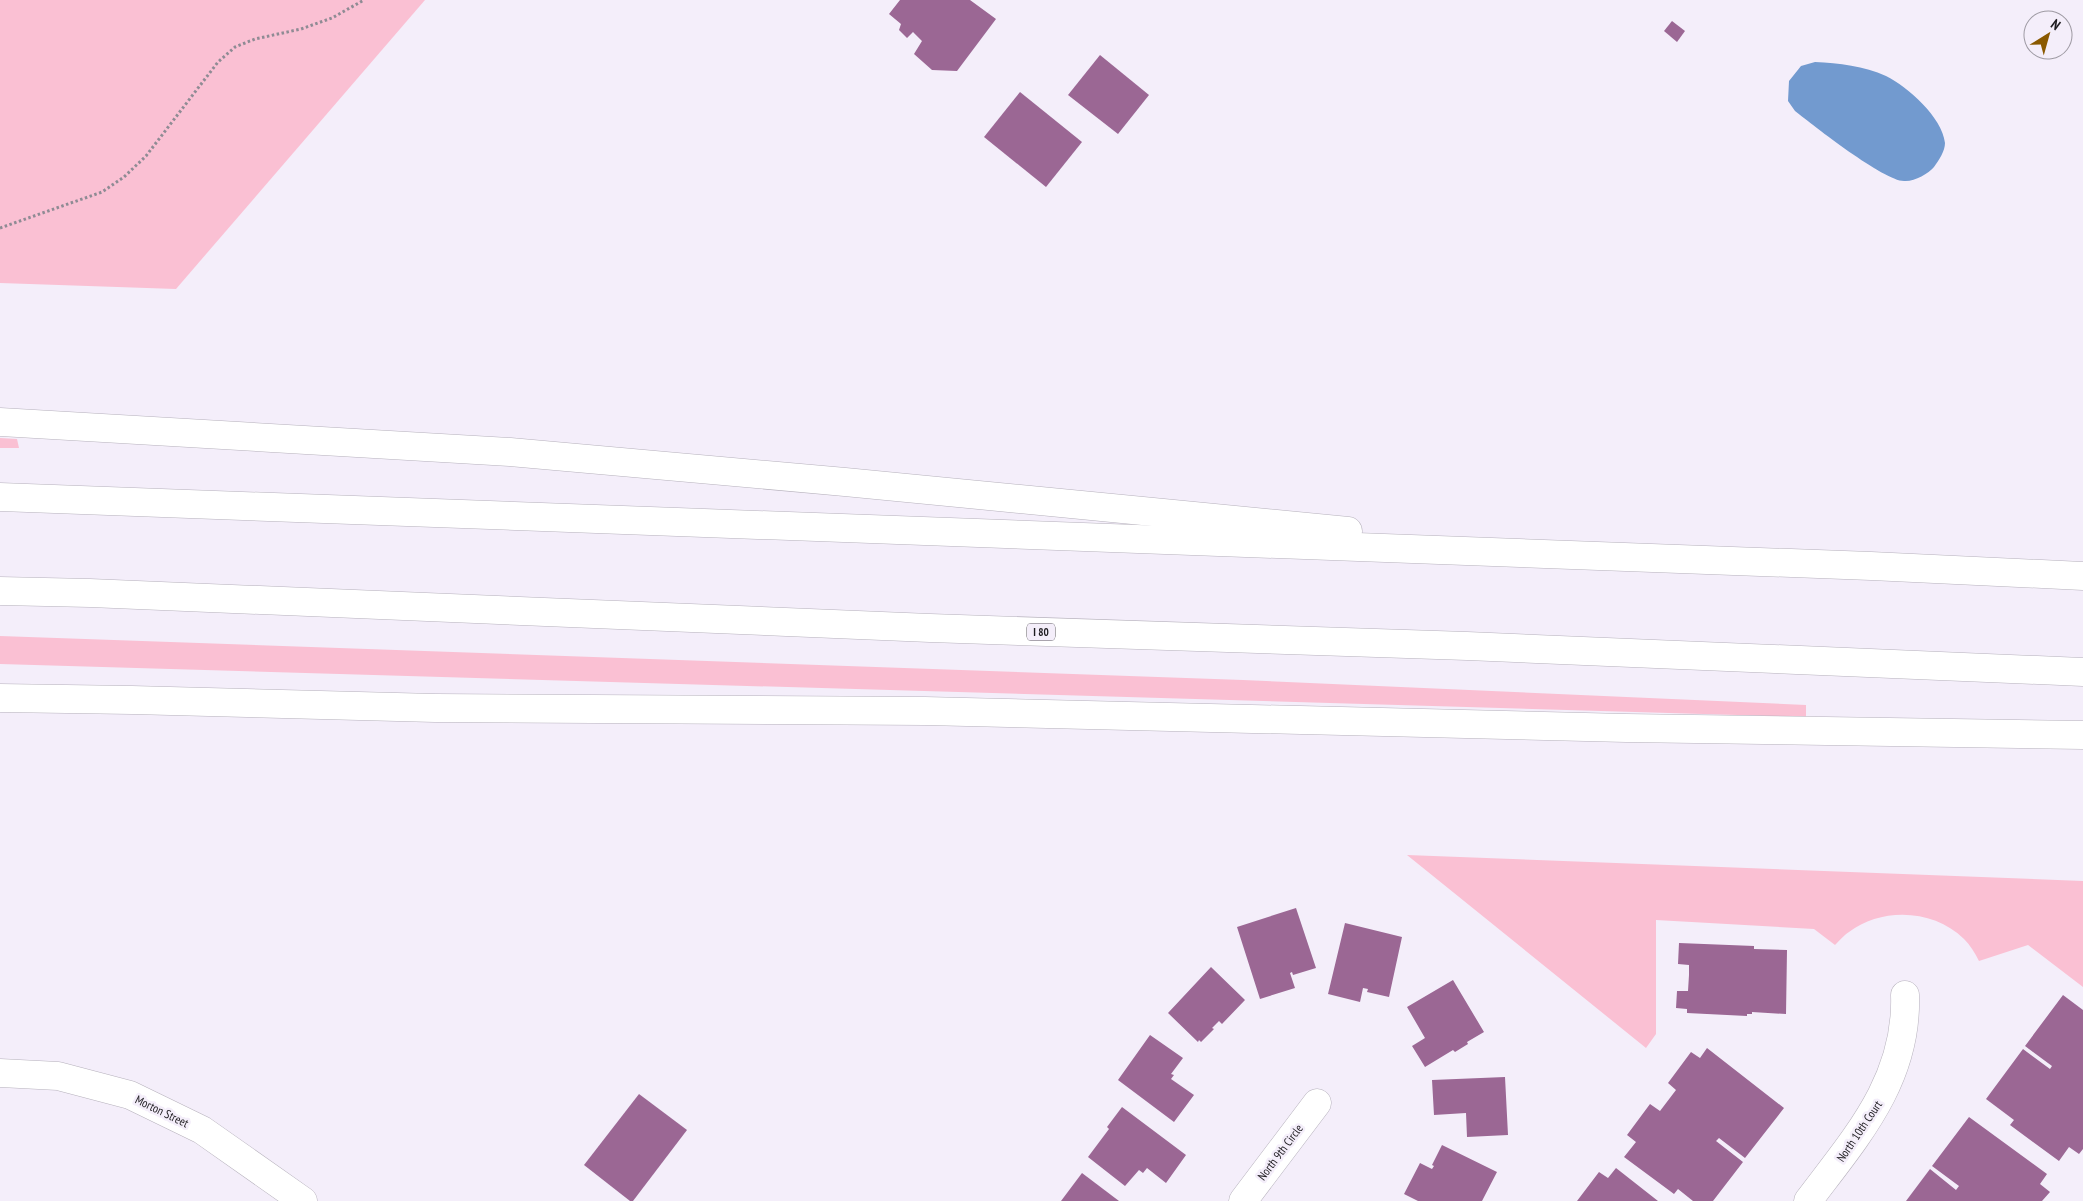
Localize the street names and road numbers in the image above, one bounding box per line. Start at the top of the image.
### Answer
road number: I 80 [1027,624,1055,640]
street label: Morton Street [133,1092,192,1131]
street label: North 10th Court [1833,1097,1885,1165]
street label: North 9th Circle [1254,1121,1306,1183]

